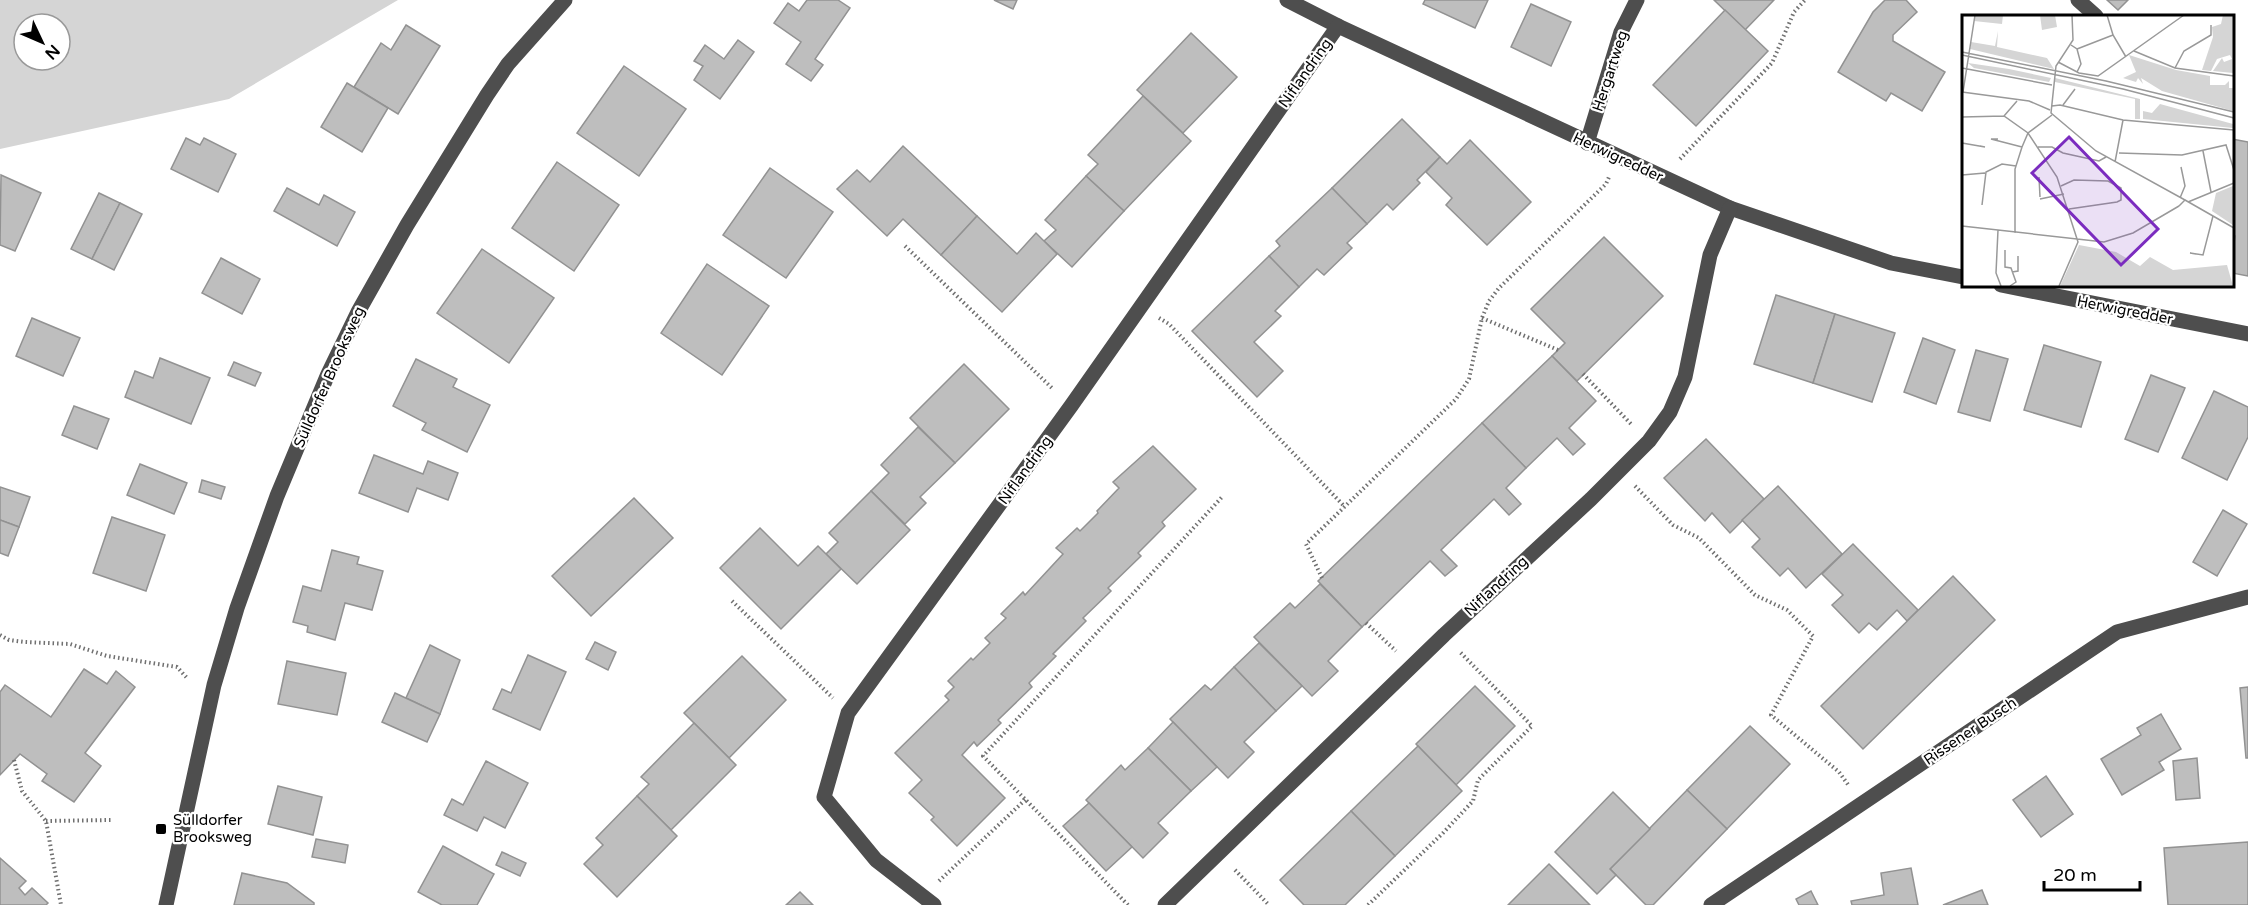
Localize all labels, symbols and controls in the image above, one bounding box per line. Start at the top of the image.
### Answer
north arrow [12,12,72,72]
inset map [1962,15,2233,286]
street label: Hergartweg [1588,28,1632,114]
street label: Niflandring [1275,35,1335,111]
text: N [40,40,64,63]
street label: Herwigredder [1570,128,1666,186]
street label: Herwigredder [2075,292,2175,328]
street label: Sülldorfer Brooksweg [290,304,368,450]
street label: Niflandring [994,432,1056,508]
street label: Niflandring [1461,552,1531,620]
street label: Rissener Busch [1920,693,2020,769]
place label: Sülldorfer Brooksweg [173,811,252,846]
marker: Sülldorfer Brooksweg [154,822,168,836]
scale bar [2044,854,2140,892]
text: 20 m [2053,864,2097,886]

